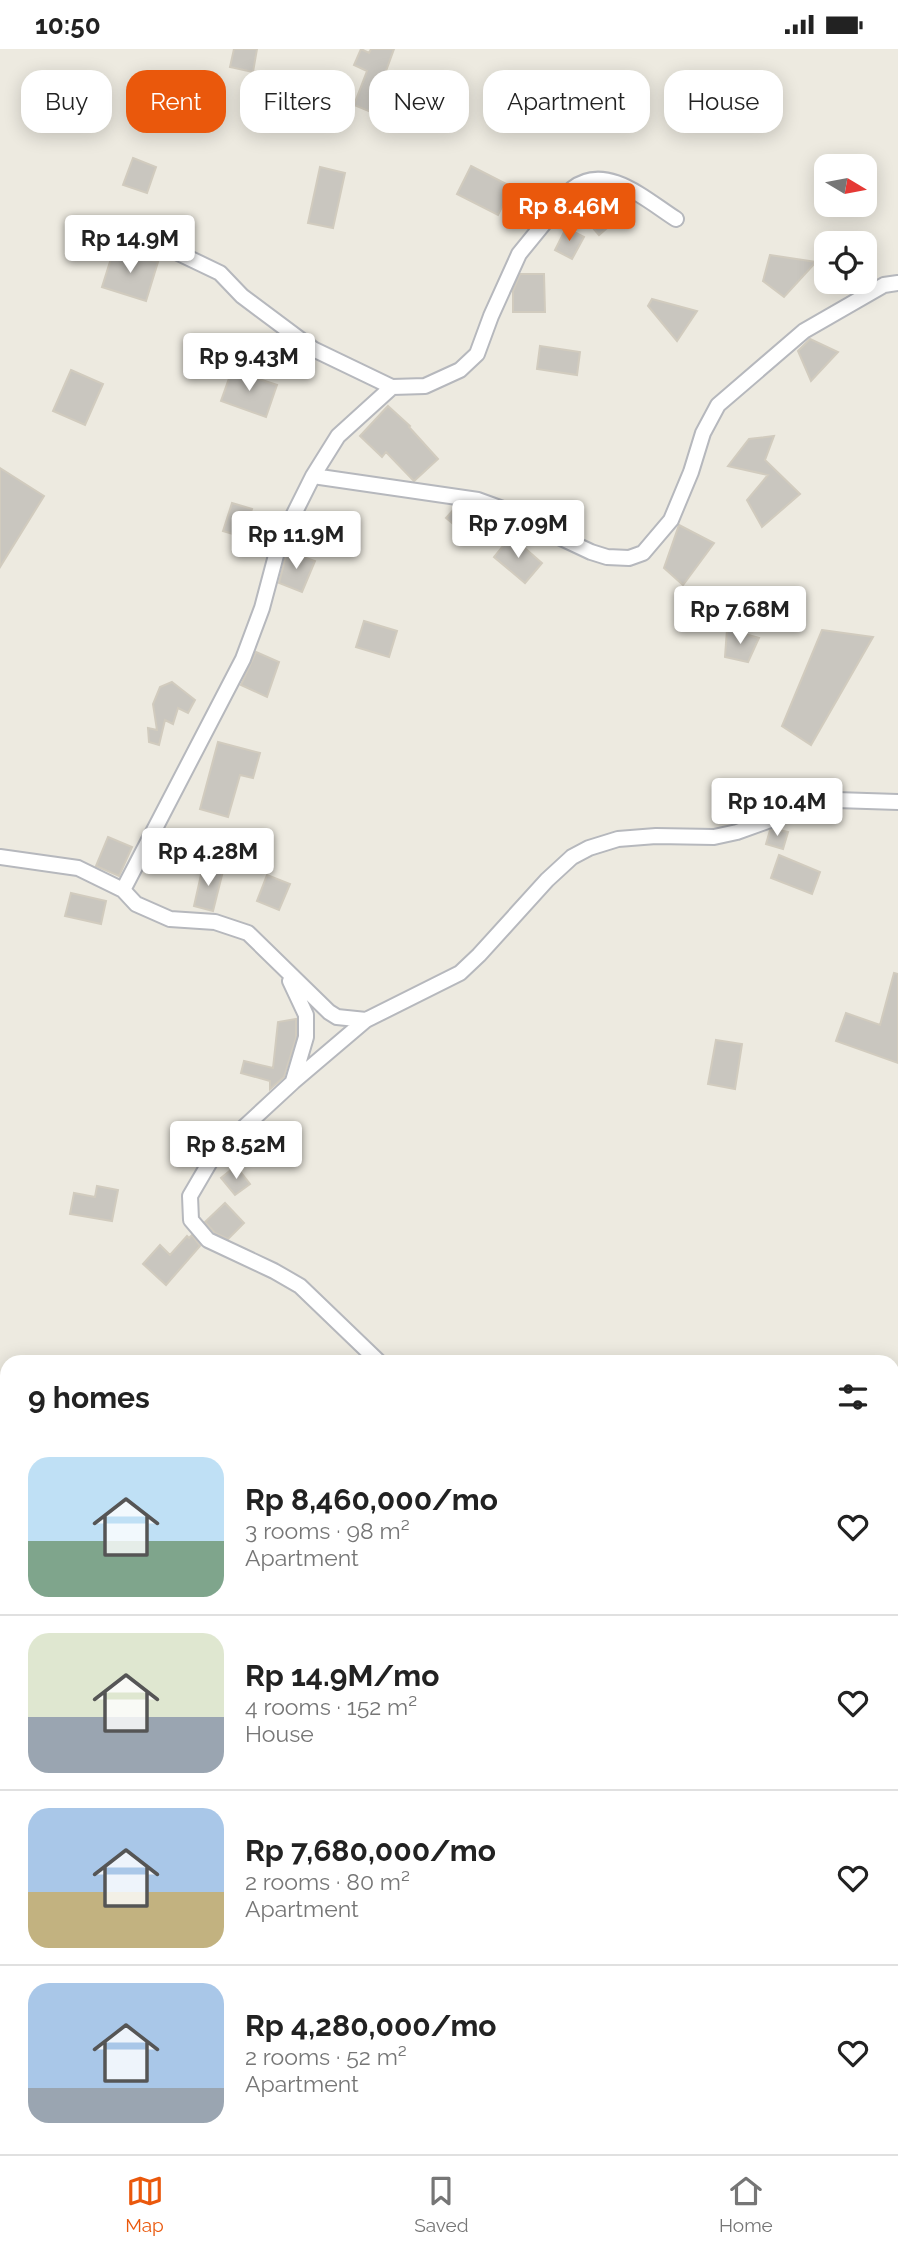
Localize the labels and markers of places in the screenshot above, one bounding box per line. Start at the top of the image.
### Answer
pin: Rp 8.46M [497,183,641,243]
pin: Rp 14.9M [58,215,202,275]
pin: Rp 9.43M [177,333,321,393]
pin: Rp 7.09M [446,501,590,560]
pin: Rp 11.9M [224,511,368,571]
pin: Rp 7.68M [668,587,812,646]
pin: Rp 10.4M [705,779,849,838]
pin: Rp 4.28M [136,829,280,888]
pin: Rp 8.52M [164,1121,308,1181]

